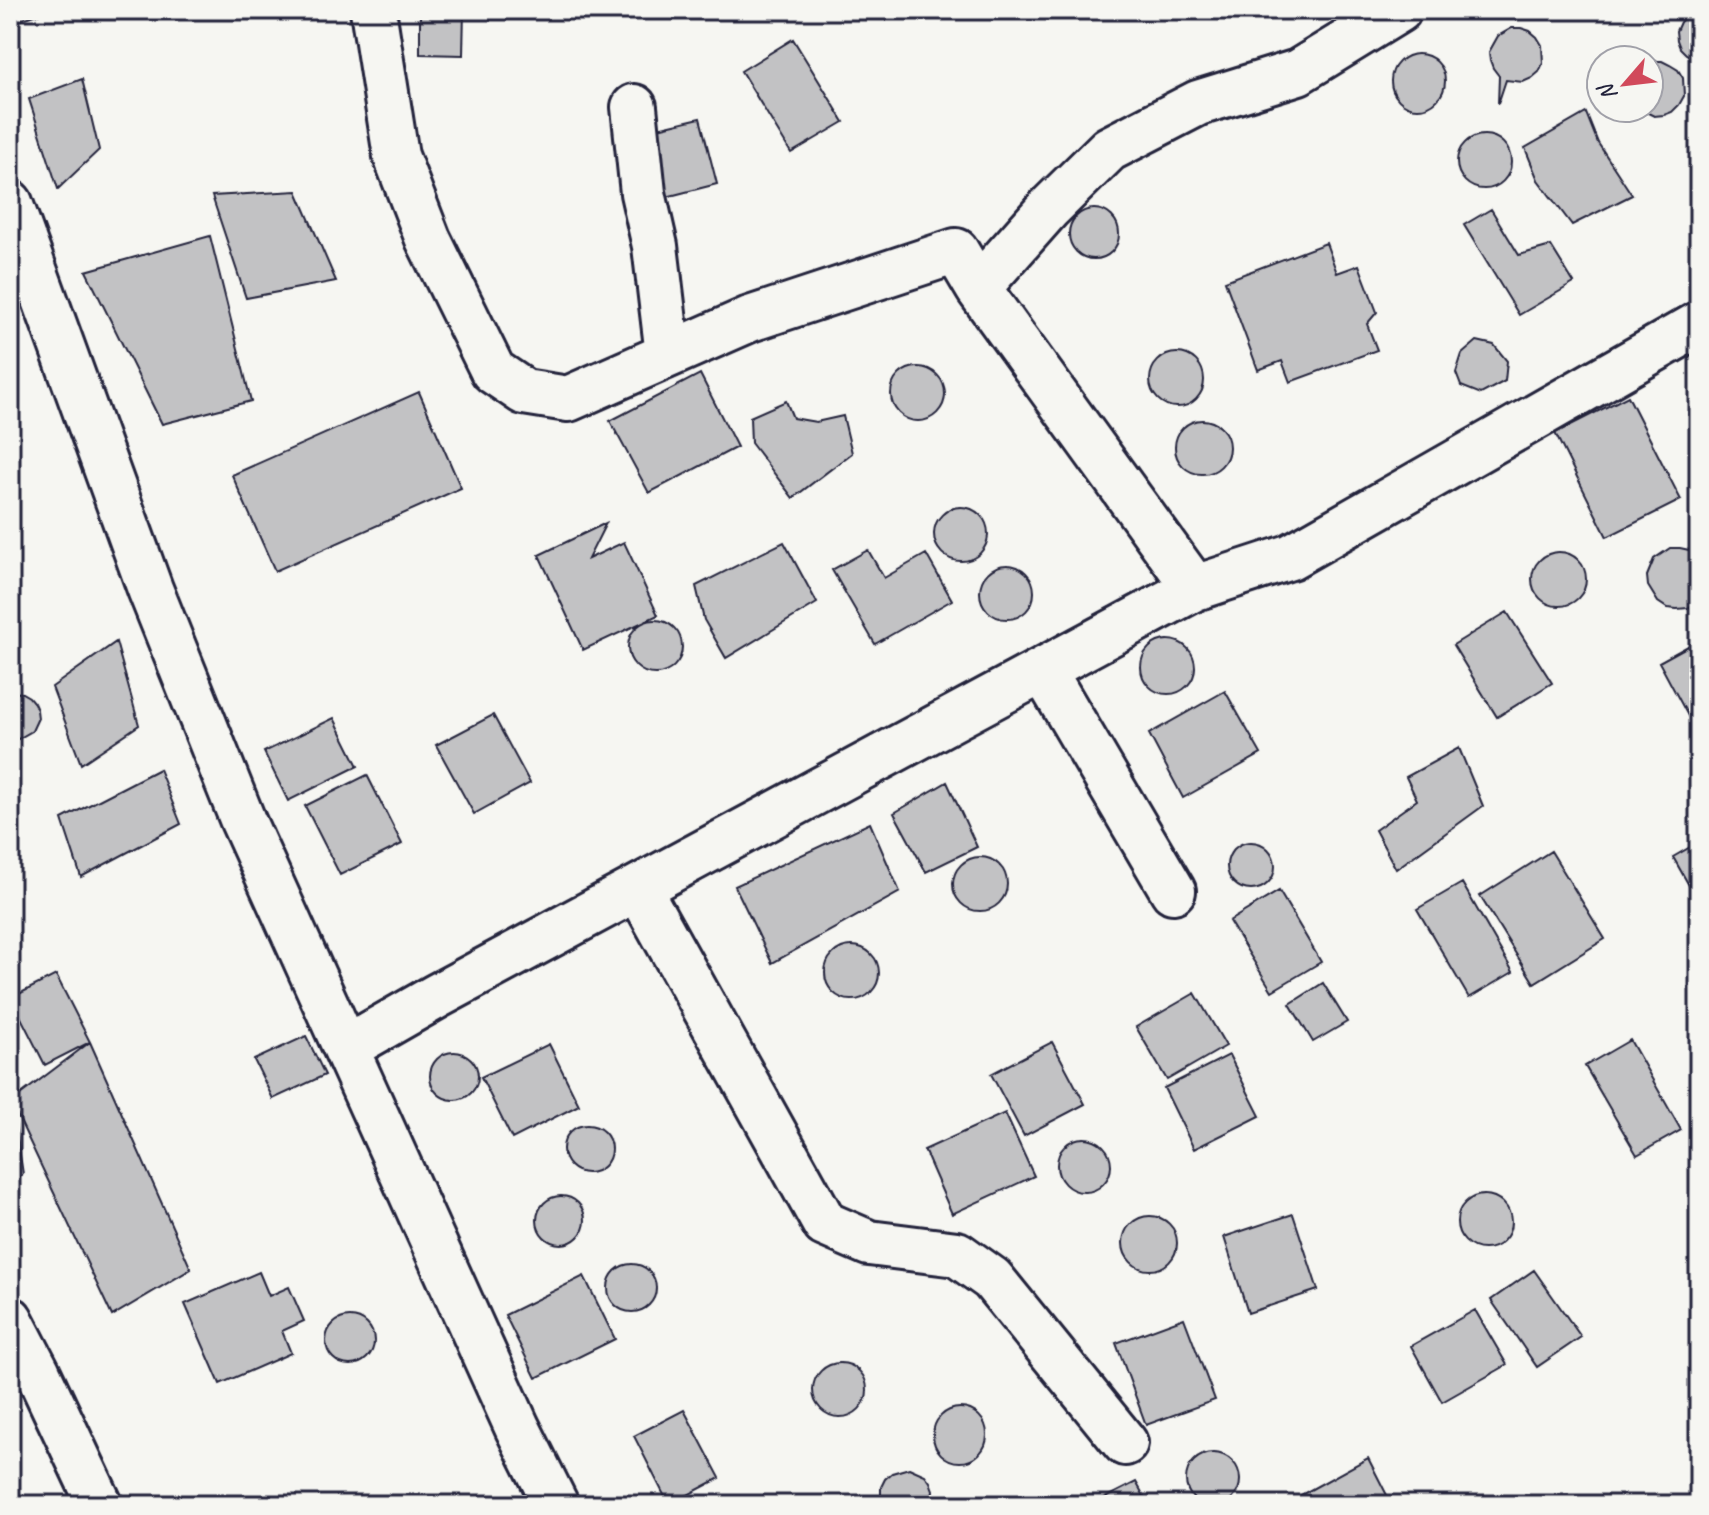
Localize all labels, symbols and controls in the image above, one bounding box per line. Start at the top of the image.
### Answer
north arrow [1585,44,1665,124]
text: N [1591,77,1624,106]

